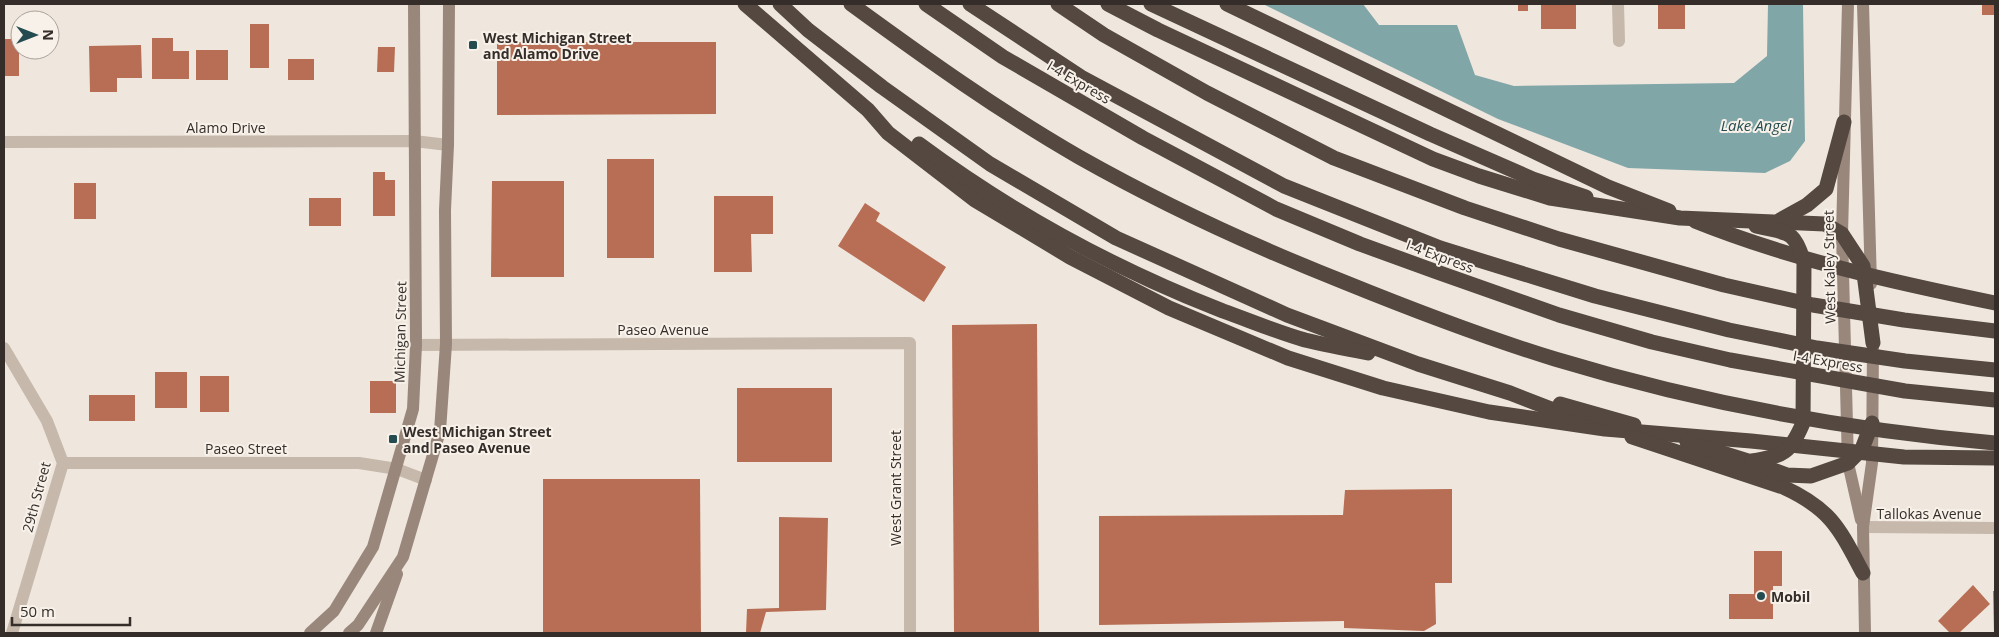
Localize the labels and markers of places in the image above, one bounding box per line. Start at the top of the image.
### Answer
place label: West Michigan Street and Alamo Drive [483,28,632,63]
marker: West Michigan Street and Alamo Drive [467,39,479,51]
place label: West Michigan Street and Paseo Avenue [403,422,552,457]
marker: West Michigan Street and Paseo Avenue [387,433,399,445]
place label: Mobil [1771,587,1810,606]
marker: Mobil [1755,590,1767,602]

